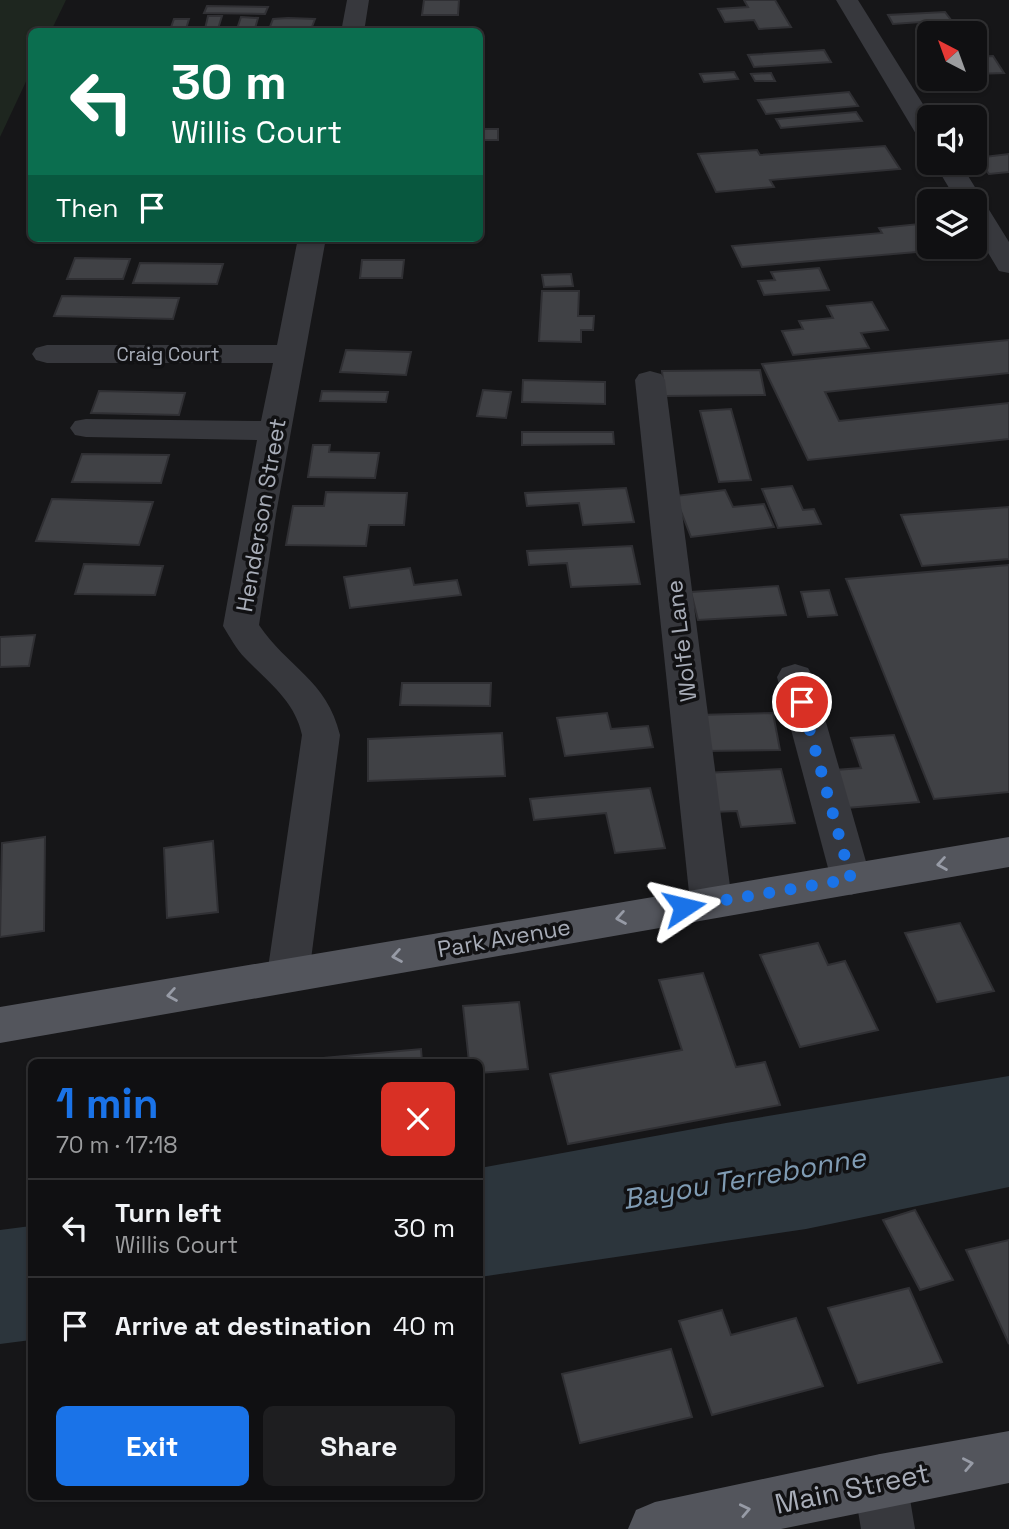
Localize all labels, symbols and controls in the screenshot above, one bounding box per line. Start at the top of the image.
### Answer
north arrow [917,21,987,91]
map controls [917,21,987,259]
text: 30 m [171,51,287,113]
icon: left [56,56,147,147]
button: sound [917,105,987,175]
text: Willis Court [171,112,342,152]
icon: arrive [133,189,171,227]
button: layers [917,189,987,259]
text: Then [56,191,119,225]
street label: Craig Court [116,342,220,367]
street label: Henderson Street [229,416,293,614]
street label: Wolfe Lane [659,578,703,704]
pin [772,672,832,732]
icon: arrive [783,683,821,721]
one-way arrow [936,856,948,871]
position arrow [647,870,721,944]
one-way arrow [615,910,627,925]
street label: Park Avenue [435,912,573,964]
one-way arrow [391,948,403,963]
one-way arrow [166,987,178,1002]
text: 1 min [56,1077,159,1130]
button: close [381,1082,455,1156]
text: 70 m · 17:18 [56,1130,178,1160]
water label: Bayou Terrebonne [620,1139,870,1217]
text: Turn left [115,1196,222,1230]
icon: left [56,1209,94,1247]
text: 30 m [394,1211,455,1245]
text: Willis Court [115,1230,238,1260]
icon: arrive [56,1307,94,1345]
text: Arrive at destination [115,1309,372,1343]
text: 40 m [393,1309,455,1343]
button: Exit [56,1406,249,1486]
button: Share [263,1406,455,1486]
street label: Main Street [771,1454,933,1522]
one-way arrow [962,1458,974,1473]
one-way arrow [739,1503,751,1518]

